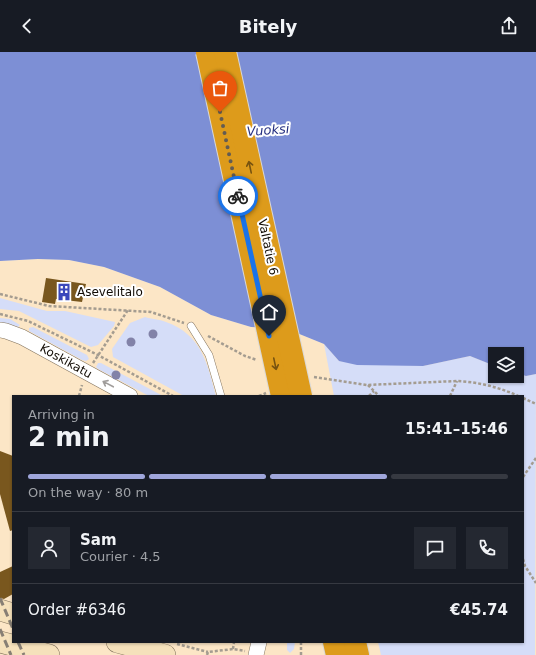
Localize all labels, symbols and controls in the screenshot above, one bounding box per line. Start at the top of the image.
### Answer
icon: back [16,15,38,37]
icon: share [498,15,520,37]
text: Bitely [239,16,297,37]
pin [203,71,237,112]
icon: bag [209,77,231,99]
water label: Vuoksi [246,121,290,139]
one-way arrow [246,160,254,173]
courier [218,176,258,216]
icon: bike [227,185,249,207]
street label: Valtatie 6 [255,218,281,276]
building icon: Asevelitalo [54,282,74,302]
place label: Asevelitalo [77,285,143,299]
pin [252,295,286,336]
icon: home [258,301,280,323]
street label: Koskikatu [37,341,95,381]
map controls [488,347,524,383]
button: layers [488,347,524,383]
one-way arrow [272,357,280,370]
one-way arrow [103,380,115,388]
text: Arriving in [28,407,95,422]
text: 15:41–15:46 [405,420,508,438]
text: 2 min [28,422,110,452]
text: On the way · 80 m [28,485,148,500]
button: person [28,527,70,569]
button: chat [414,527,456,569]
button: phone [466,527,508,569]
text: Sam [80,531,117,549]
text: Courier · 4.5 [80,549,161,564]
text: Order #6346 [28,601,126,619]
text: €45.74 [450,601,508,619]

